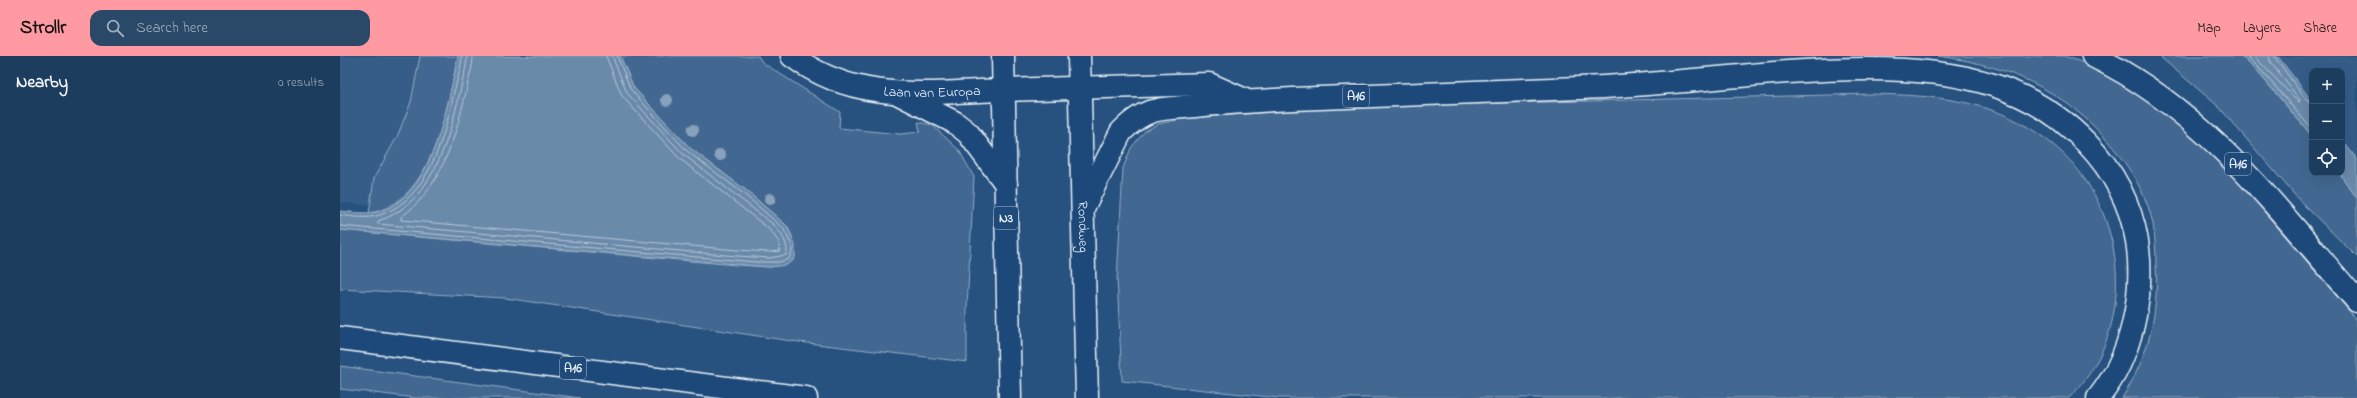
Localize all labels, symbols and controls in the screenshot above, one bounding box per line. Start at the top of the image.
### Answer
search box [90,10,370,46]
text: Strollr [20,15,66,42]
icon: search [104,17,126,39]
text: Search here [136,17,208,39]
text: Map [2197,18,2221,39]
text: Layers [2243,18,2281,39]
text: Share [2303,18,2337,39]
map controls [2309,68,2345,176]
button: + [2309,68,2345,104]
text: Nearby [16,70,68,95]
text: 0 results [278,73,324,92]
street label: Laan van Europa [882,80,981,104]
road number: A16 [1343,85,1369,107]
button: − [2309,104,2345,140]
button: locate [2309,140,2345,176]
road number: A16 [2225,153,2251,175]
street label: Rondweg [1072,201,1094,253]
road number: N3 [994,207,1018,229]
road number: A16 [560,357,586,379]

